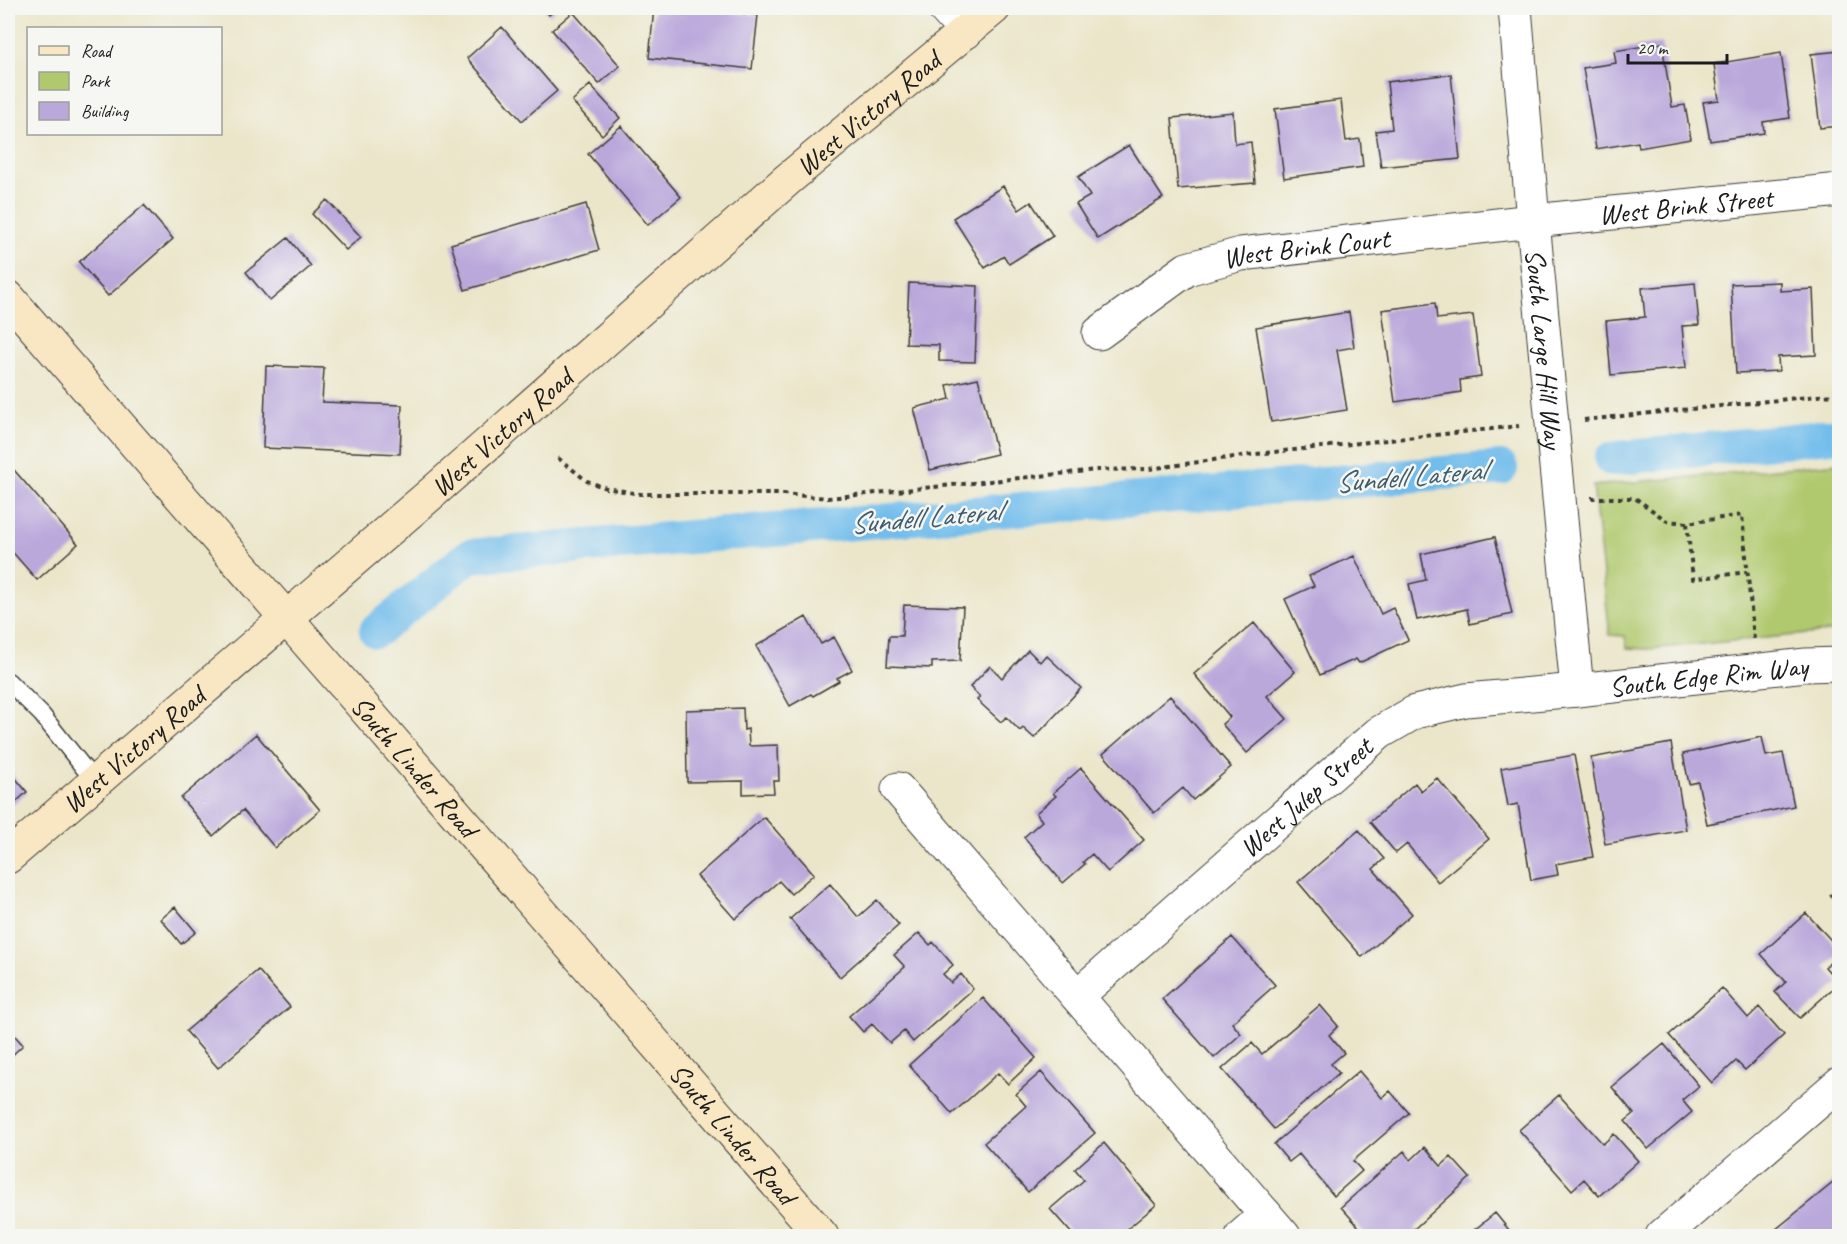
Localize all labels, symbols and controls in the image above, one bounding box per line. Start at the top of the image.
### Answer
legend [27,27,222,135]
scale bar [1628,27,1727,65]
text: 20 m [1637,37,1670,59]
text: Road [81,40,114,62]
street label: West Victory Road [789,41,950,183]
text: Park [81,70,111,92]
text: Building [81,100,130,122]
street label: West Brink Street [1597,180,1777,232]
street label: West Brink Court [1218,220,1394,276]
street label: South Large Hill Way [1518,247,1571,452]
street label: West Victory Road [423,358,582,504]
water label: Sundell Lateral [1334,450,1496,501]
water label: Sundell Lateral [849,491,1011,542]
street label: South Edge Rim Way [1607,648,1812,704]
street label: West Victory Road [55,676,215,821]
street label: South Linder Road [343,688,488,848]
street label: West Julep Street [1232,728,1382,865]
street label: South Linder Road [662,1056,806,1215]

